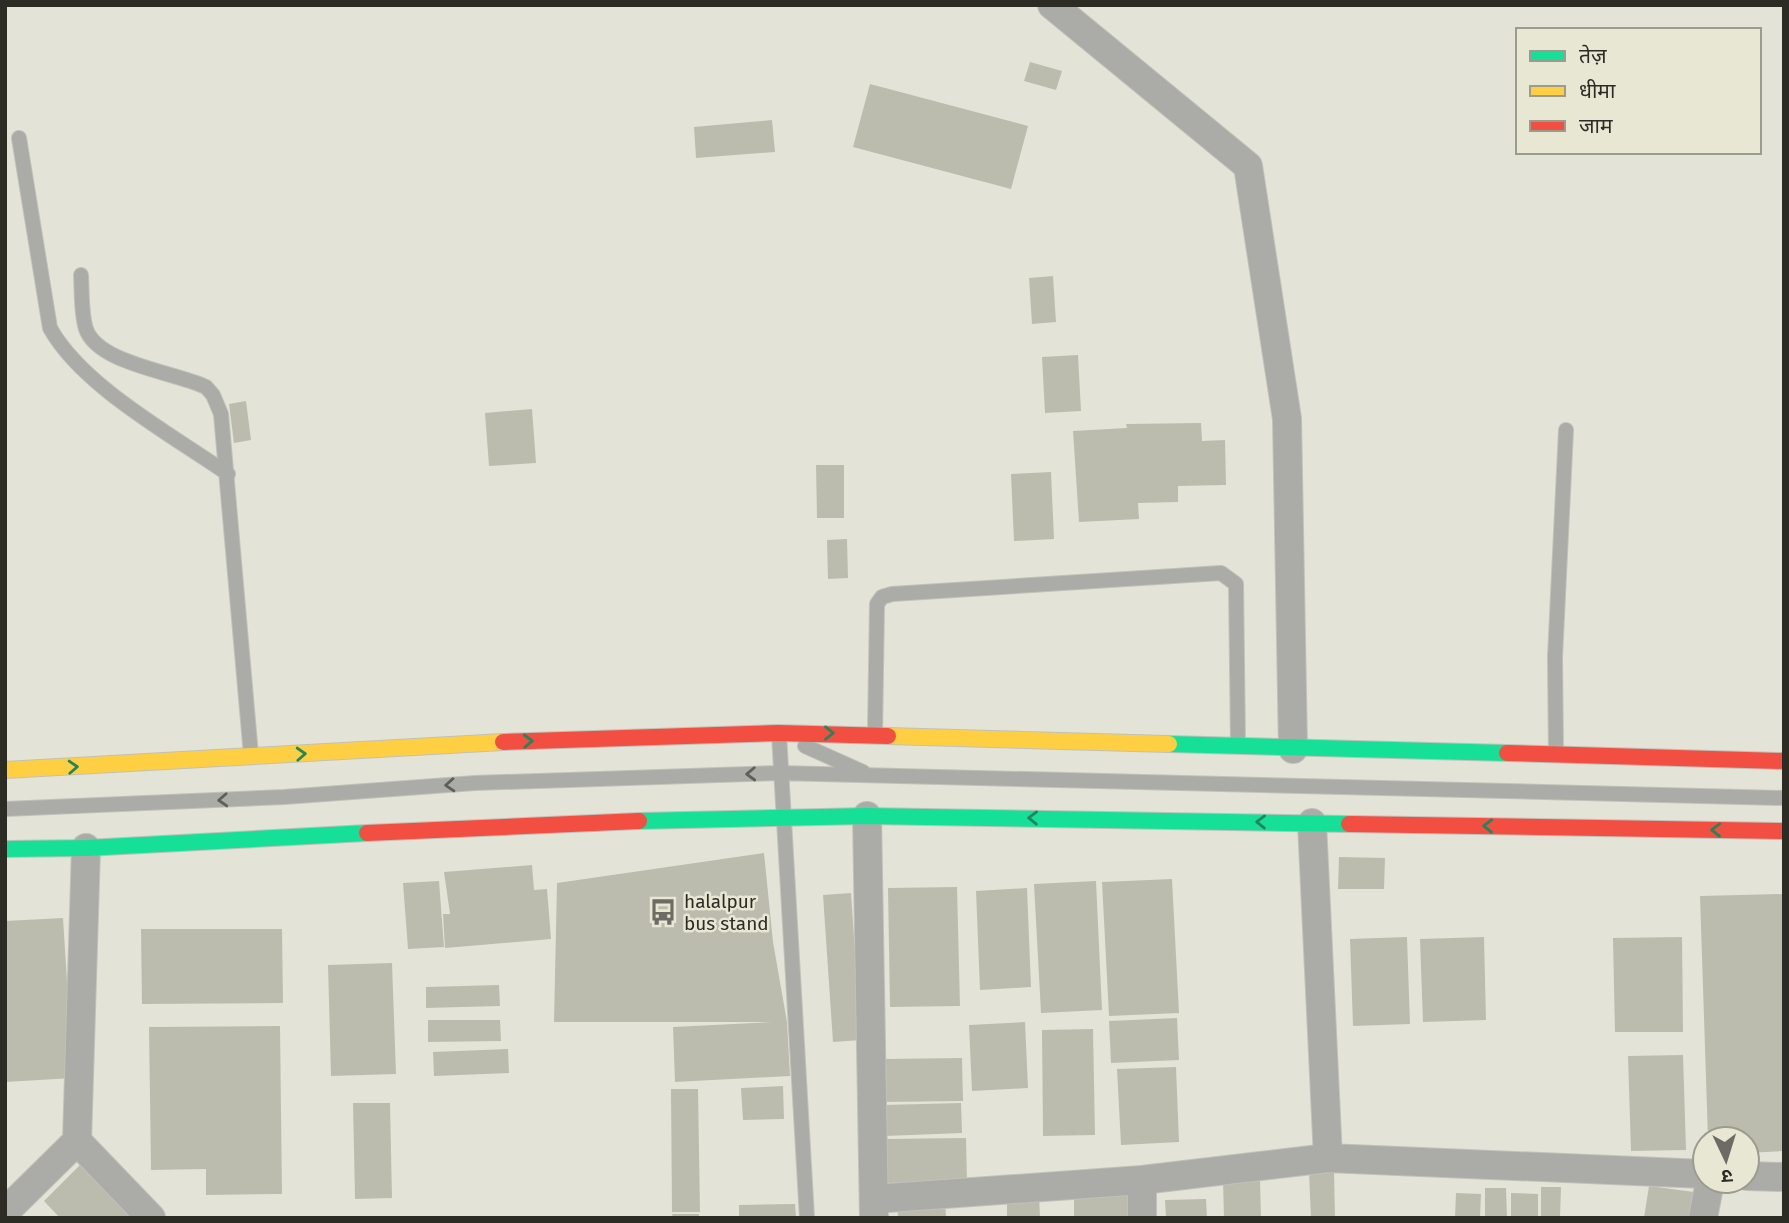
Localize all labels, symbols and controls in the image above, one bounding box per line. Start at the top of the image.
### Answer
legend [1516,28,1761,154]
text: तेज़ [1579,43,1607,69]
text: धीमा [1579,78,1616,104]
text: जाम [1579,113,1613,139]
one-way arrow [824,725,834,741]
one-way arrow [522,733,533,748]
one-way arrow [295,747,306,762]
one-way arrow [68,759,79,774]
one-way arrow [745,766,756,781]
one-way arrow [444,777,455,792]
one-way arrow [217,792,228,807]
one-way arrow [1027,810,1038,826]
one-way arrow [1255,814,1265,830]
one-way arrow [1482,818,1493,834]
one-way arrow [1710,822,1720,838]
place label: halalpur bus stand [684,890,769,935]
bus stop icon: halalpur bus stand [648,897,678,927]
north arrow [1691,1125,1761,1195]
text: उ [1720,1165,1734,1188]

